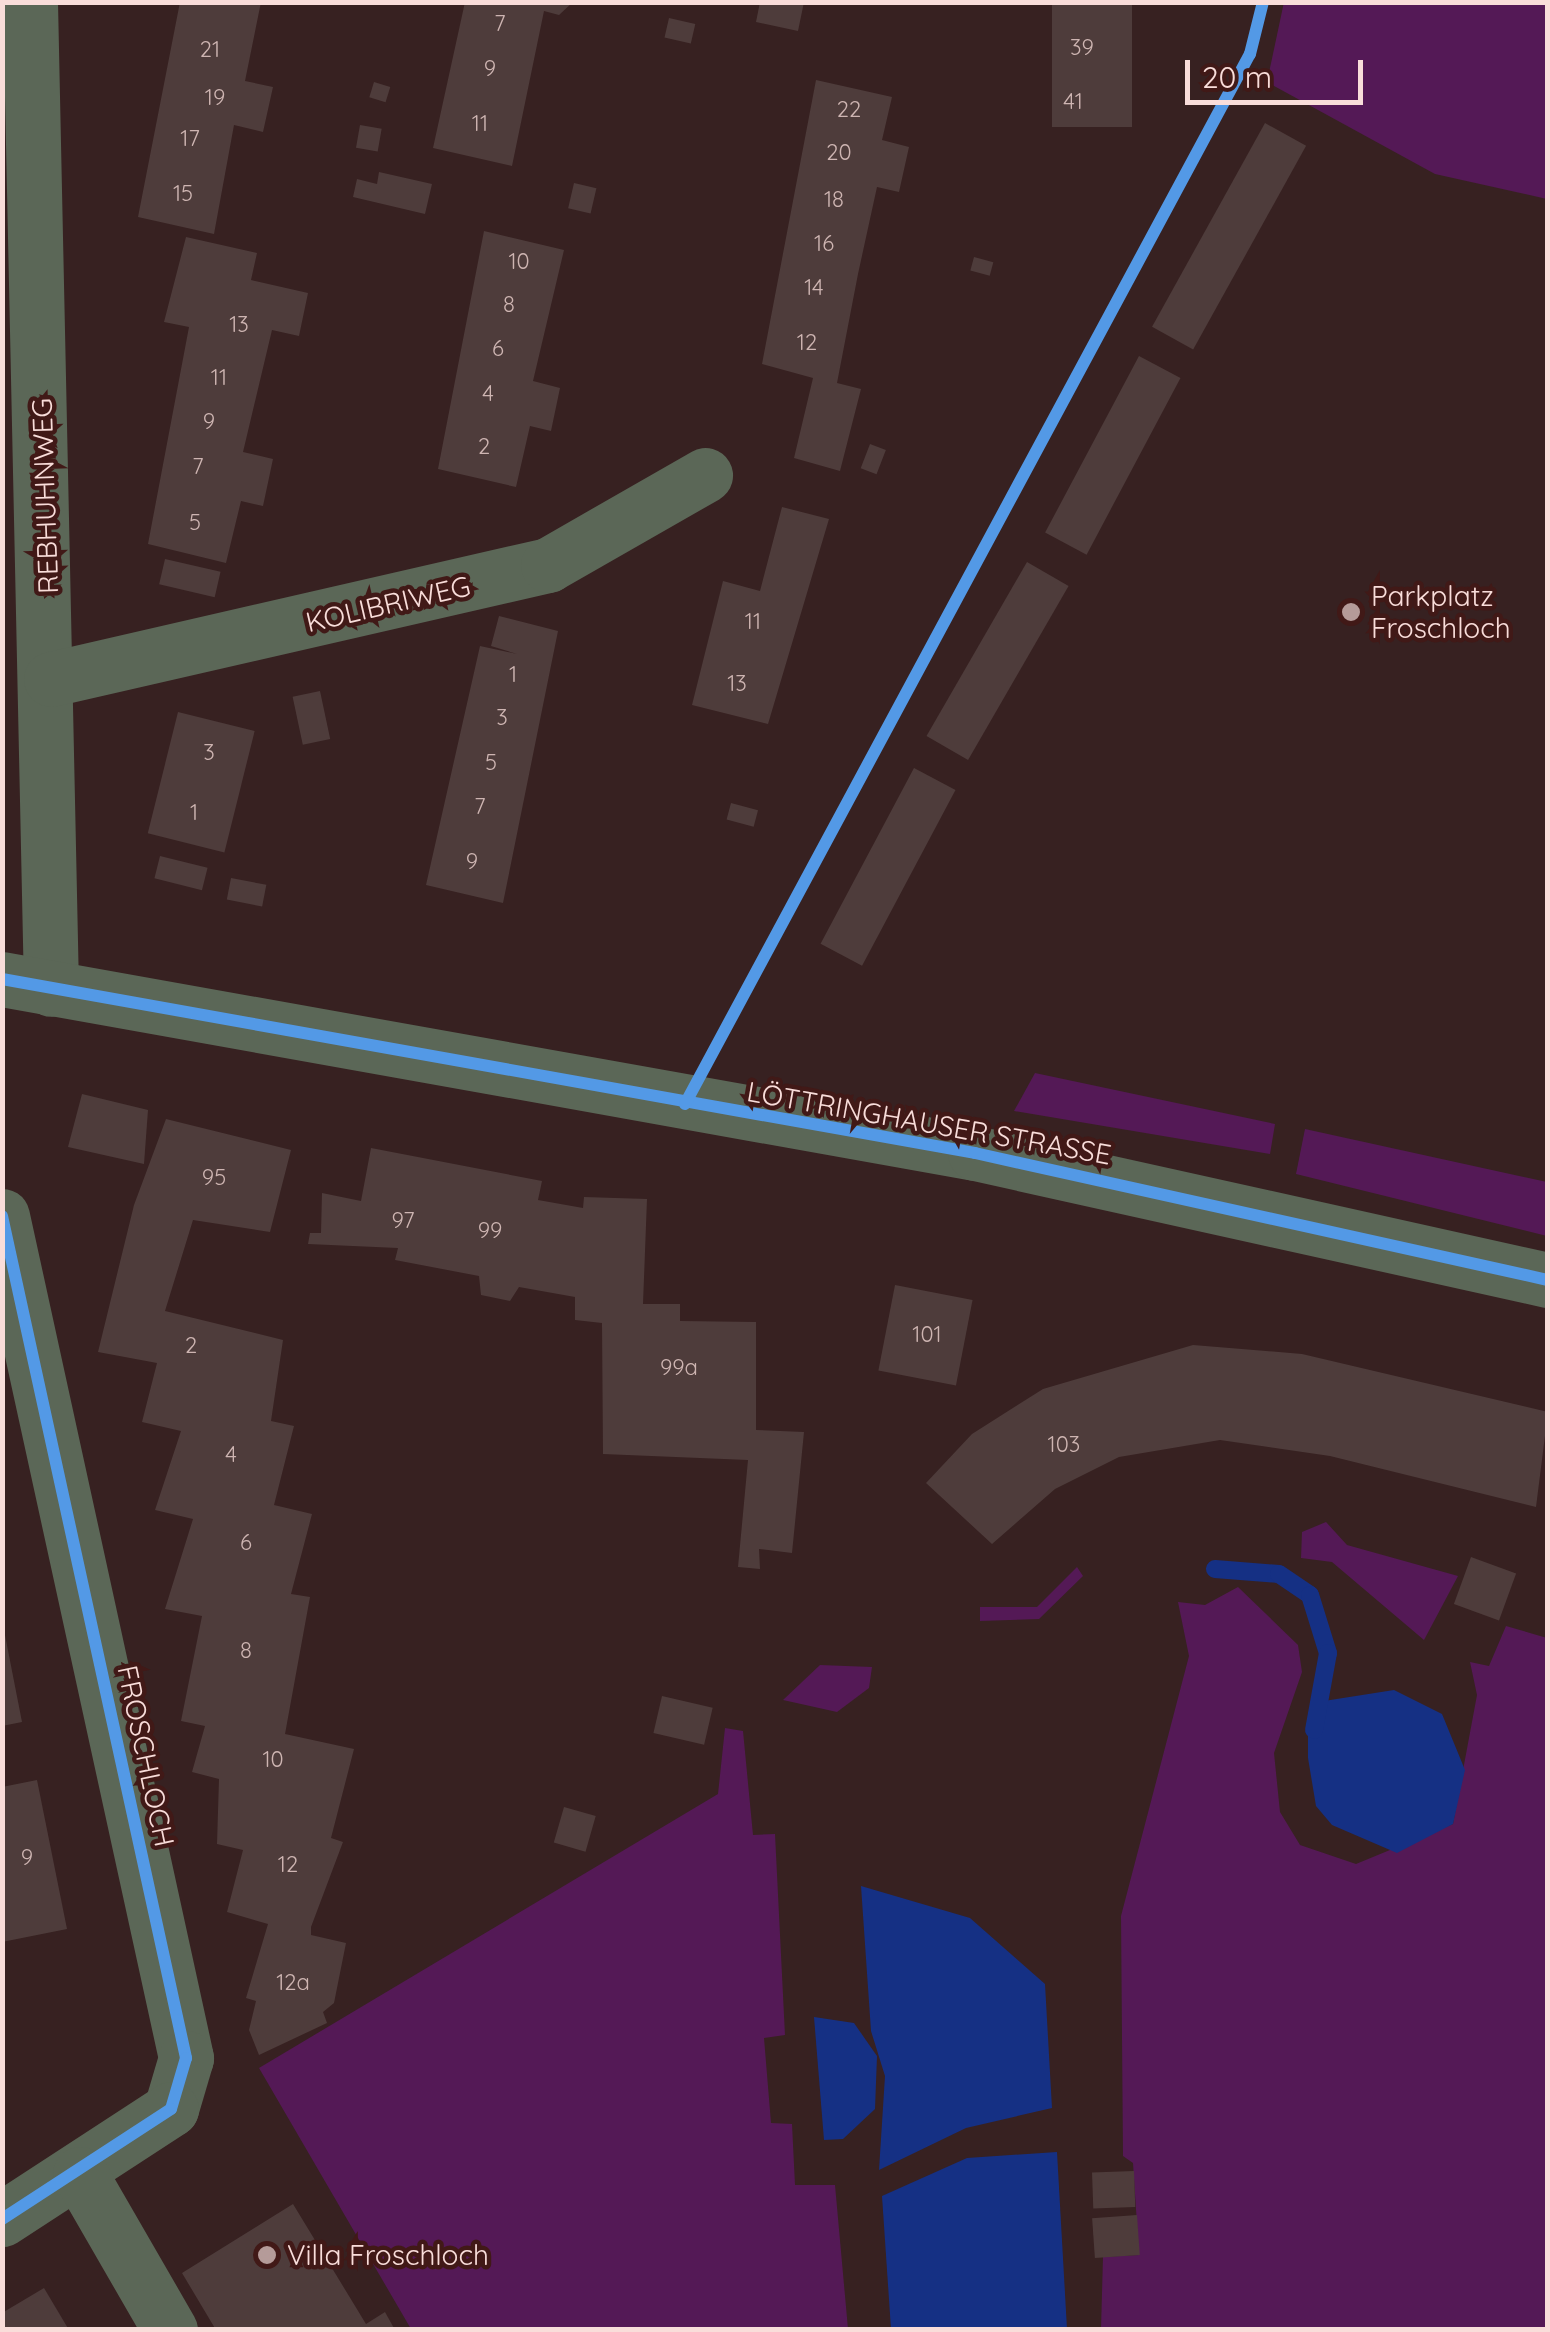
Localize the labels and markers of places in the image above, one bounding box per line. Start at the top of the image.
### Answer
place label: Parkplatz Froschloch [1371,579,1511,645]
marker: Parkplatz Froschloch [1340,601,1362,623]
place label: Villa Froschloch [287,2238,489,2272]
marker: Villa Froschloch [256,2244,278,2266]

